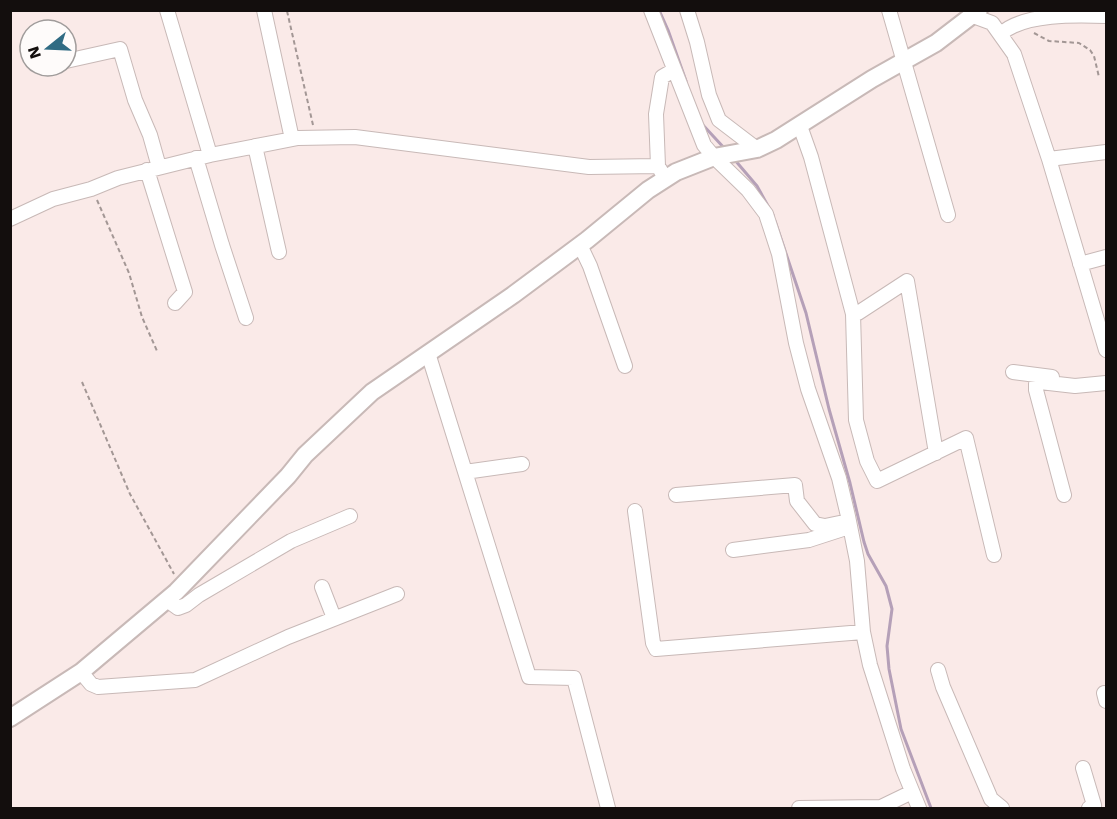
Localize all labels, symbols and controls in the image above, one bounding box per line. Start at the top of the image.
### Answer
north arrow [18,18,78,78]
text: N [23,44,45,61]

